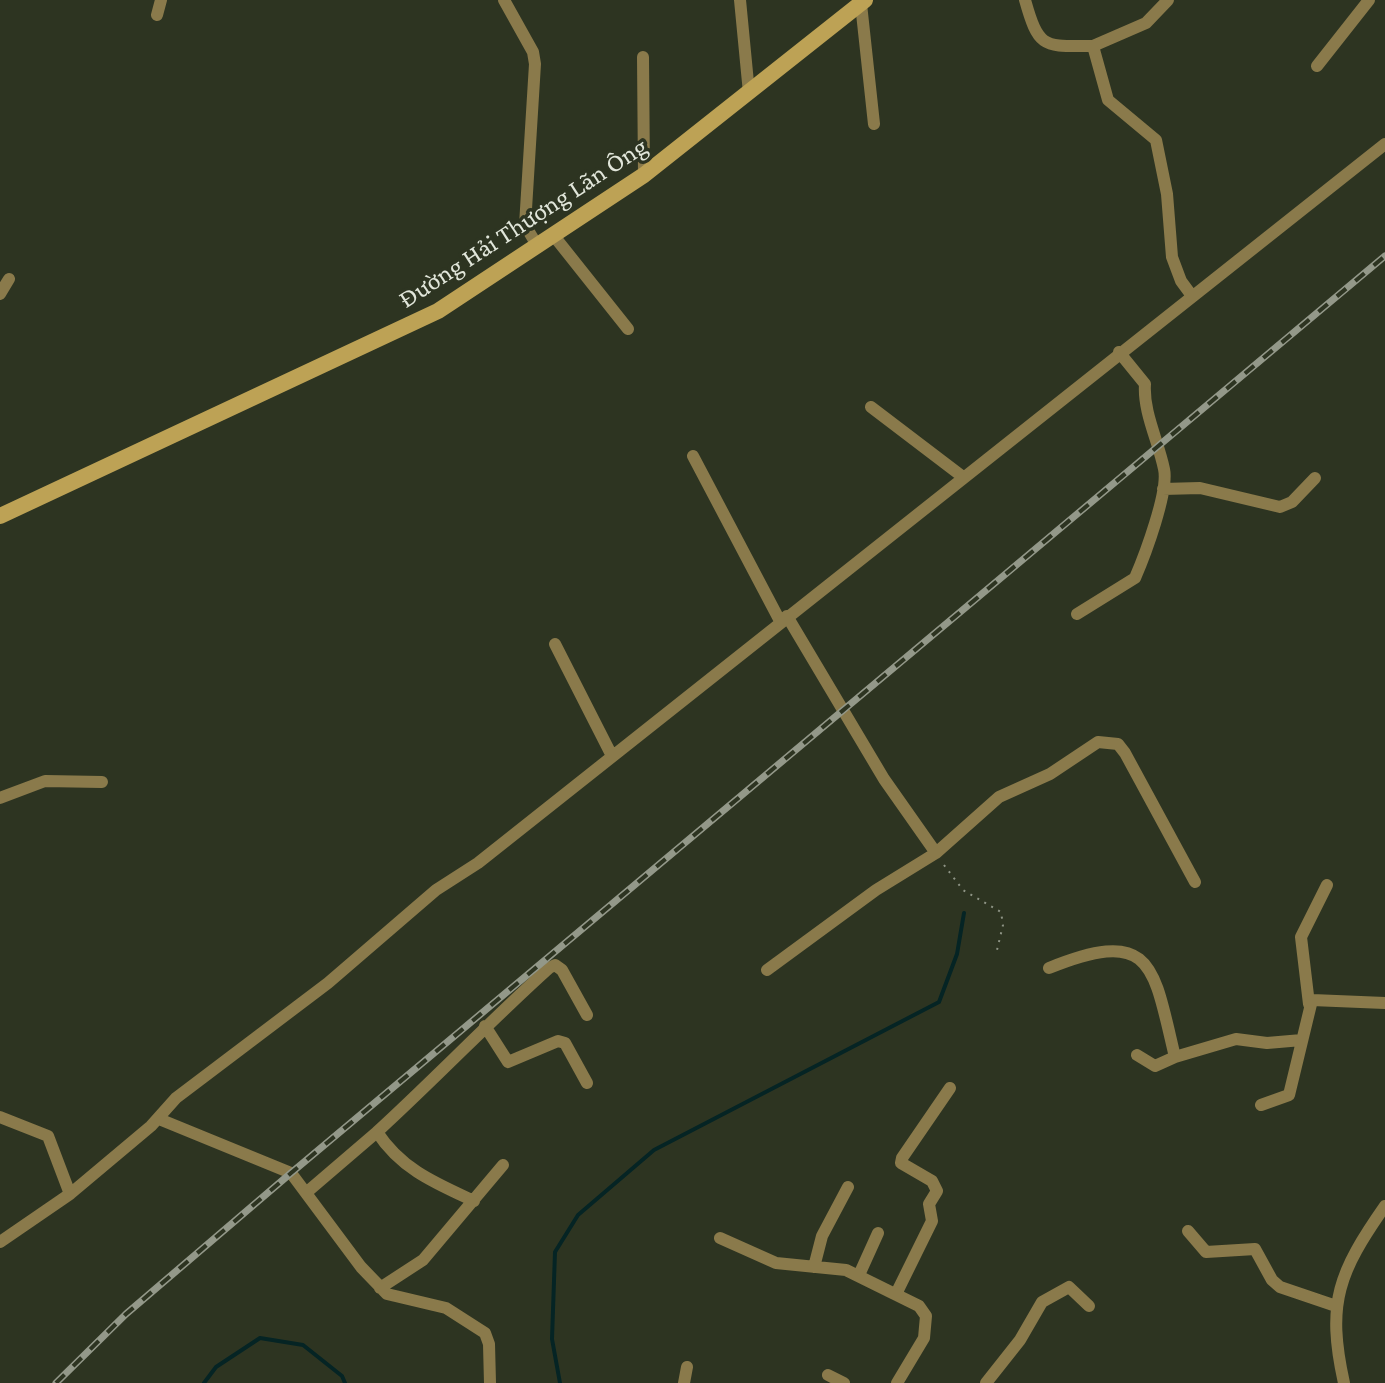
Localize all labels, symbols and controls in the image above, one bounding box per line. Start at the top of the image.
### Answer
street label: Đường Hải Thượng Lãn Ông [393,131,653,315]

